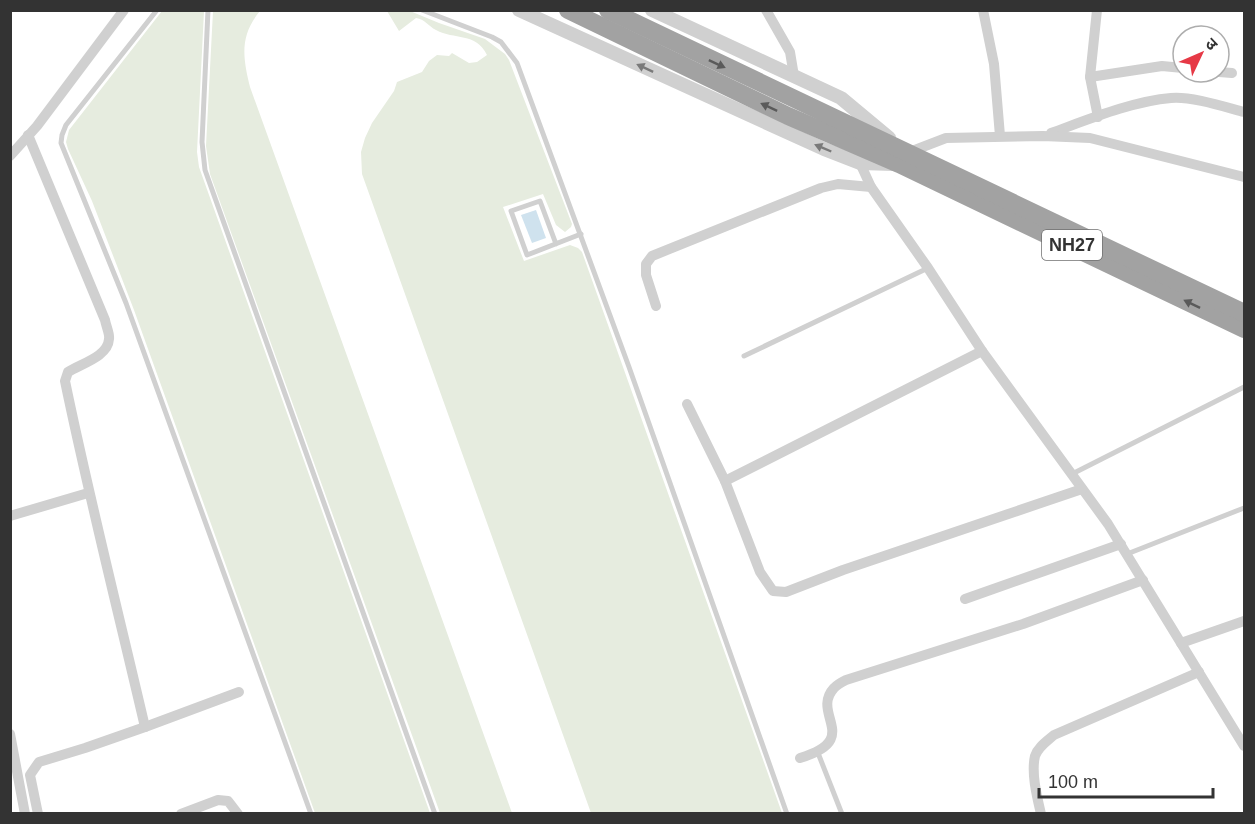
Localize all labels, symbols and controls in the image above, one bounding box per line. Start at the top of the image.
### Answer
north arrow [1171,24,1231,84]
text: उ [1202,35,1221,54]
one-way arrow [708,59,725,68]
one-way arrow [636,64,653,73]
one-way arrow [760,102,777,111]
one-way arrow [813,143,831,153]
road number: NH27 [1042,230,1102,260]
one-way arrow [1183,299,1200,308]
scale bar [1039,761,1213,799]
text: 100 m [1048,772,1098,792]

